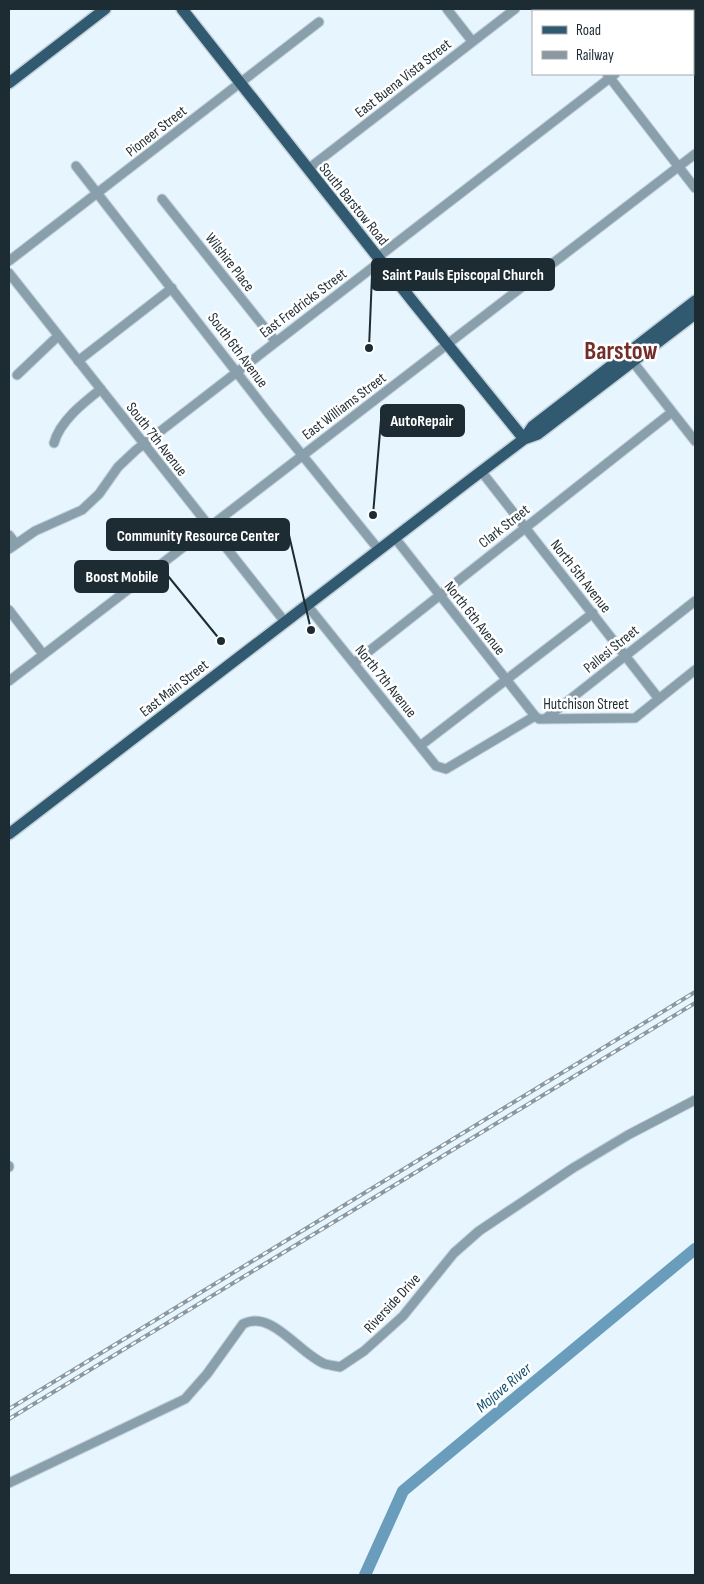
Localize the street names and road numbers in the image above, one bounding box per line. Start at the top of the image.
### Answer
street label: East Buena Vista Street [351,35,456,122]
street label: Pioneer Street [122,101,191,161]
street label: South Barstow Road [315,159,393,249]
street label: Wilshire Place [201,229,258,295]
street label: East Fredricks Street [256,264,351,342]
street label: South 6th Avenue [203,309,272,392]
street label: East Williams Street [299,368,390,444]
street label: South 7th Avenue [122,399,191,480]
street label: Clark Street [475,500,534,552]
street label: North 5th Avenue [546,536,615,617]
street label: North 6th Avenue [440,578,509,659]
street label: Pallesi Street [580,621,643,677]
street label: North 7th Avenue [351,641,421,721]
street label: East Main Street [136,655,213,721]
street label: Hutchison Street [543,695,629,714]
street label: Riverside Drive [360,1270,425,1337]

